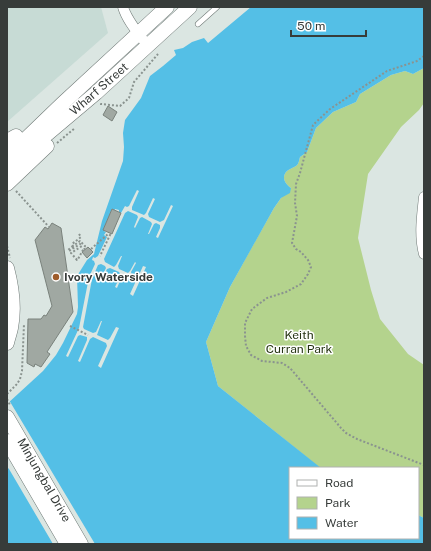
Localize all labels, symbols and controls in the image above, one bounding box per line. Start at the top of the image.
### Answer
scale bar [291,12,366,38]
text: 50 m [297,19,325,33]
street label: Wharf Street [67,60,131,118]
place label: Ivory Waterside [64,270,153,284]
marker: Ivory Waterside [51,272,61,282]
park label: Keith Curran Park [266,328,333,356]
street label: Minjungbal Drive [14,436,74,524]
legend [289,467,419,539]
text: Road [325,476,353,490]
text: Park [325,496,351,510]
text: Water [325,516,359,530]

